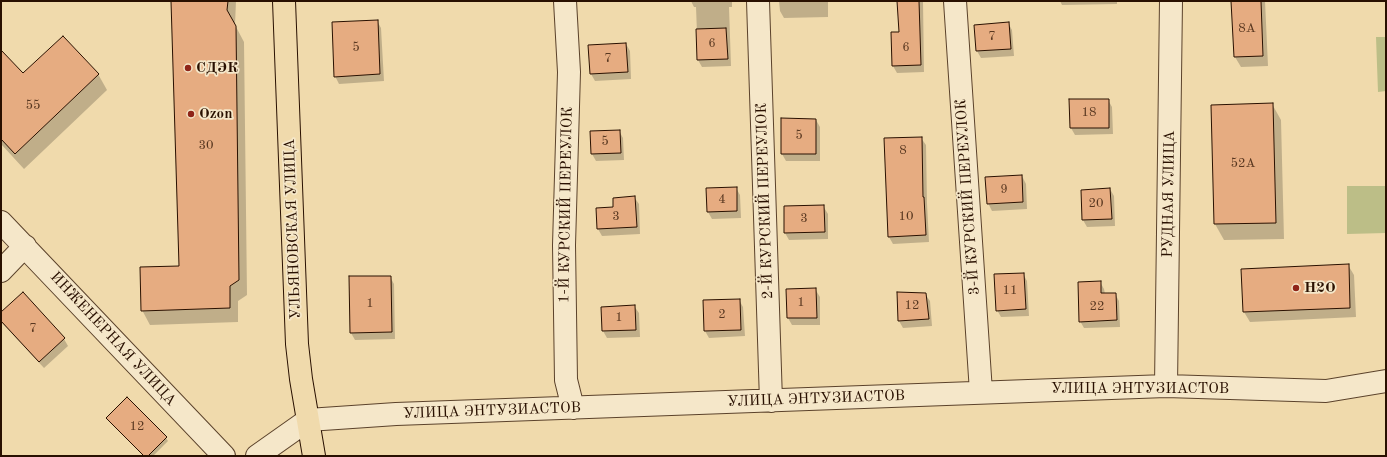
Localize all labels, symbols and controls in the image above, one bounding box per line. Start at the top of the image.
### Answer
house number: 8А [1238,21,1256,37]
house number: 7 [988,29,996,45]
house number: 6 [708,36,716,52]
house number: 5 [352,40,360,56]
house number: 6 [902,40,910,56]
house number: 7 [604,51,612,67]
place label: СДЭК [196,59,238,77]
marker: СДЭК [183,63,193,73]
house number: 55 [25,98,41,114]
street label: 3-Й КУРСКИЙ ПЕРЕУЛОК [952,98,984,296]
street label: 2-Й КУРСКИЙ ПЕРЕУЛОК [753,102,777,300]
place label: Ozon [199,105,232,123]
house number: 18 [1081,105,1097,121]
street label: 1-Й КУРСКИЙ ПЕРЕУЛОК [555,107,577,303]
marker: Ozon [186,109,196,119]
house number: 5 [795,128,803,144]
street label: РУДНАЯ УЛИЦА [1159,130,1179,258]
house number: 5 [601,134,609,150]
house number: 30 [198,138,214,154]
street label: УЛЬЯНОВСКАЯ УЛИЦА [281,138,305,320]
house number: 8 [899,143,907,159]
house number: 52А [1230,156,1256,172]
house number: 9 [1000,182,1008,198]
house number: 4 [718,192,726,208]
house number: 20 [1088,196,1104,212]
house number: 3 [612,209,620,225]
house number: 10 [898,209,914,225]
house number: 3 [800,211,808,227]
street label: ИНЖЕНЕРНАЯ УЛИЦА [46,268,180,410]
place label: H2O [1304,279,1336,297]
house number: 11 [1002,283,1018,299]
marker: H2O [1291,283,1301,293]
house number: 1 [797,295,805,311]
house number: 1 [366,296,374,312]
house number: 12 [904,298,920,314]
house number: 22 [1089,299,1105,315]
house number: 2 [718,307,726,323]
house number: 1 [615,310,623,326]
house number: 7 [29,321,37,337]
street label: УЛИЦА ЭНТУЗИАСТОВ [1051,380,1229,398]
street label: УЛИЦА ЭНТУЗИАСТОВ [727,387,905,411]
street label: УЛИЦА ЭНТУЗИАСТОВ [403,399,581,423]
house number: 12 [129,419,145,435]

